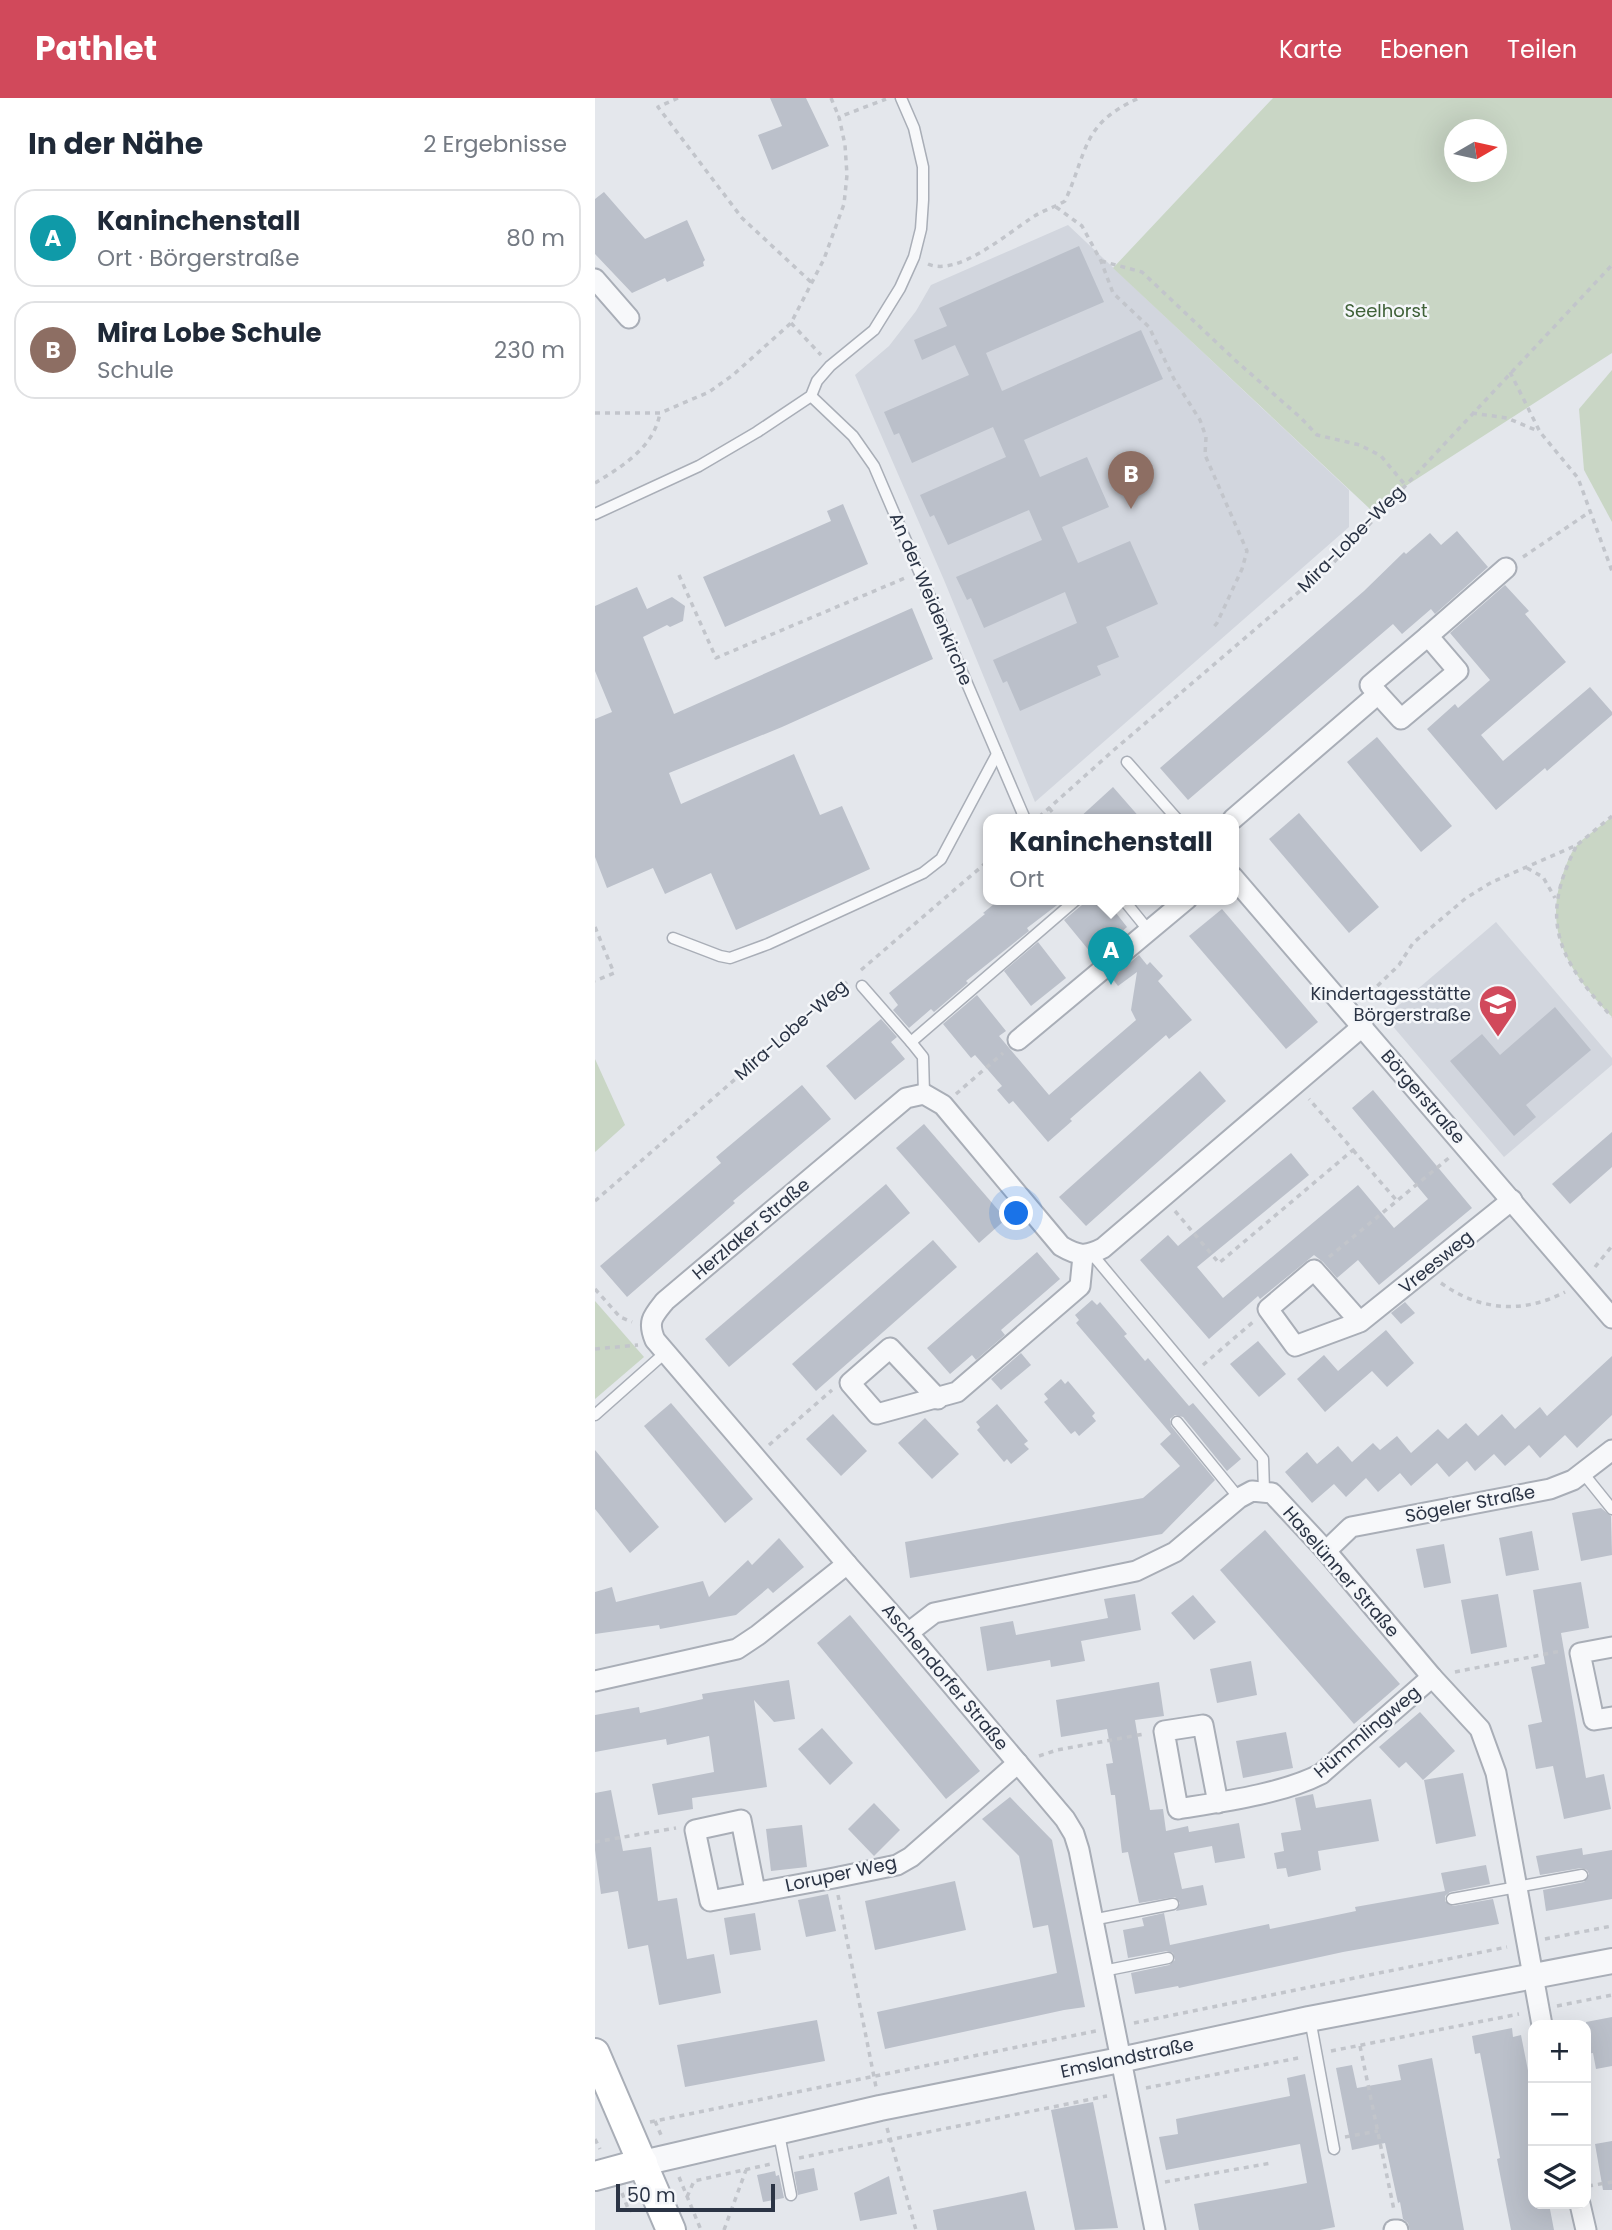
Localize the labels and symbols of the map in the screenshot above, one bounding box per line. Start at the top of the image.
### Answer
north arrow [1444,119,1507,182]
park label: Seelhorst [1344,298,1428,323]
pin: B [1108,451,1154,509]
street label: Mira-Lobe-Weg [1292,480,1410,598]
street label: An der Weidenkirche [884,509,979,689]
pin: A [1088,927,1134,985]
street label: Mira-Lobe-Weg [729,974,853,1086]
place label: Kindertagesstätte Börgerstraße [1310,981,1471,1027]
school or university icon: Kindertagesstätte Börgerstraße [1477,983,1519,1038]
street label: Börgerstraße [1375,1044,1471,1149]
street label: Herzlaker Straße [687,1172,815,1285]
your location [999,1196,1033,1230]
street label: Vreesweg [1393,1224,1478,1299]
street label: Sögeler Straße [1403,1479,1537,1528]
street label: Haselünner Straße [1277,1501,1405,1643]
street label: Aschendorfer Straße [876,1598,1014,1756]
street label: Hümmlingweg [1308,1680,1425,1784]
street label: Loruper Weg [783,1850,899,1898]
street label: Emslandstraße [1058,2031,1196,2084]
scale bar [616,2181,775,2213]

